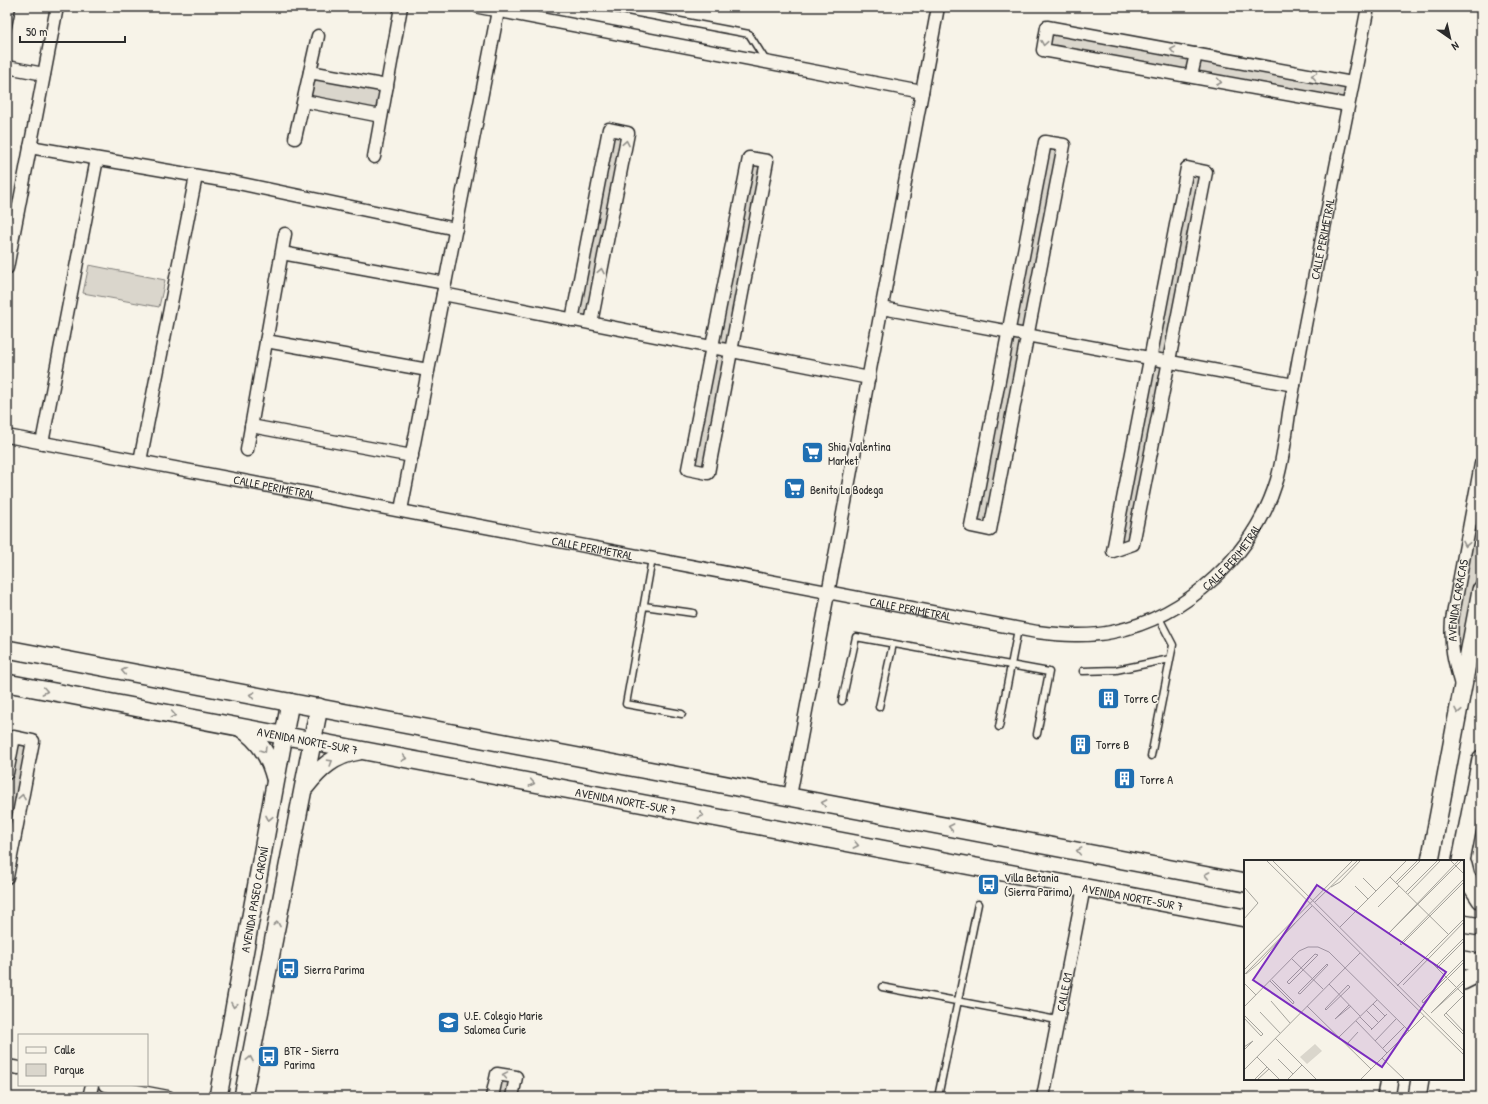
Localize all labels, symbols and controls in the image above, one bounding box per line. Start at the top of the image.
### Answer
scale bar [20,18,125,44]
north arrow [1430,18,1470,58]
text: 50 m [26,23,47,40]
text: N [1449,39,1462,54]
one-way arrow [1040,40,1049,46]
one-way arrow [1169,46,1176,55]
one-way arrow [1311,72,1317,81]
one-way arrow [1216,77,1222,85]
one-way arrow [621,140,629,147]
street label: CALLE PERIMETRAL [1306,196,1338,281]
one-way arrow [597,268,605,274]
place label: Shia Valentina Market [828,438,891,469]
supermarket icon: Shia Valentina Market [799,440,825,466]
street label: CALLE PERIMETRAL [232,470,317,503]
supermarket icon: Benito La Bodega [782,476,808,502]
place label: Benito La Bodega [810,481,883,498]
street label: CALLE PERIMETRAL [1198,520,1265,594]
street label: CALLE PERIMETRAL [550,531,635,564]
one-way arrow [1462,541,1471,547]
street label: AVENIDA CARACAS [1443,557,1472,642]
street label: CALLE PERIMETRAL [868,592,953,624]
one-way arrow [121,667,127,676]
building icon: Torre C [1096,685,1122,711]
one-way arrow [42,686,48,694]
place label: Torre C [1124,690,1158,707]
one-way arrow [249,691,255,700]
one-way arrow [1455,707,1463,714]
one-way arrow [170,710,176,718]
street label: AVENIDA NORTE-SUR 7 [256,722,359,758]
building icon: Torre B [1067,731,1093,757]
place label: Torre B [1096,736,1129,753]
one-way arrow [259,746,266,753]
one-way arrow [401,753,407,762]
one-way arrow [326,759,333,766]
building icon: Torre A [1111,766,1137,792]
place label: Torre A [1140,771,1173,788]
one-way arrow [529,778,535,786]
street label: AVENIDA NORTE-SUR 7 [574,783,678,818]
one-way arrow [17,794,26,800]
one-way arrow [820,799,827,807]
one-way arrow [698,811,704,819]
one-way arrow [265,815,273,821]
one-way arrow [948,823,954,831]
one-way arrow [853,840,859,848]
street label: AVENIDA PASEO CARONÍ [236,845,272,954]
one-way arrow [1076,847,1082,855]
inset map [1244,860,1464,1080]
place label: Villa Betania (Sierra Parima) [1004,869,1073,900]
bus stop icon: Villa Betania (Sierra Parima) [975,871,1001,897]
one-way arrow [1204,872,1210,880]
street label: AVENIDA NORTE-SUR 7 [1081,879,1185,915]
one-way arrow [272,921,280,927]
bus stop icon: Sierra Parima [276,956,302,982]
place label: Sierra Parima [304,961,365,978]
street label: CALLE 01 [1051,971,1076,1013]
one-way arrow [230,1002,239,1008]
place label: U.E. Colegio Marie Salomea Curie [464,1007,543,1038]
school or university icon: U.E. Colegio Marie Salomea Curie [435,1009,461,1035]
legend [18,1034,148,1086]
text: Calle [54,1041,75,1058]
place label: BTR - Sierra Parima [284,1042,339,1073]
bus stop icon: BTR - Sierra Parima [256,1044,282,1070]
one-way arrow [246,1056,254,1062]
text: Parque [54,1061,84,1078]
one-way arrow [502,1071,508,1080]

